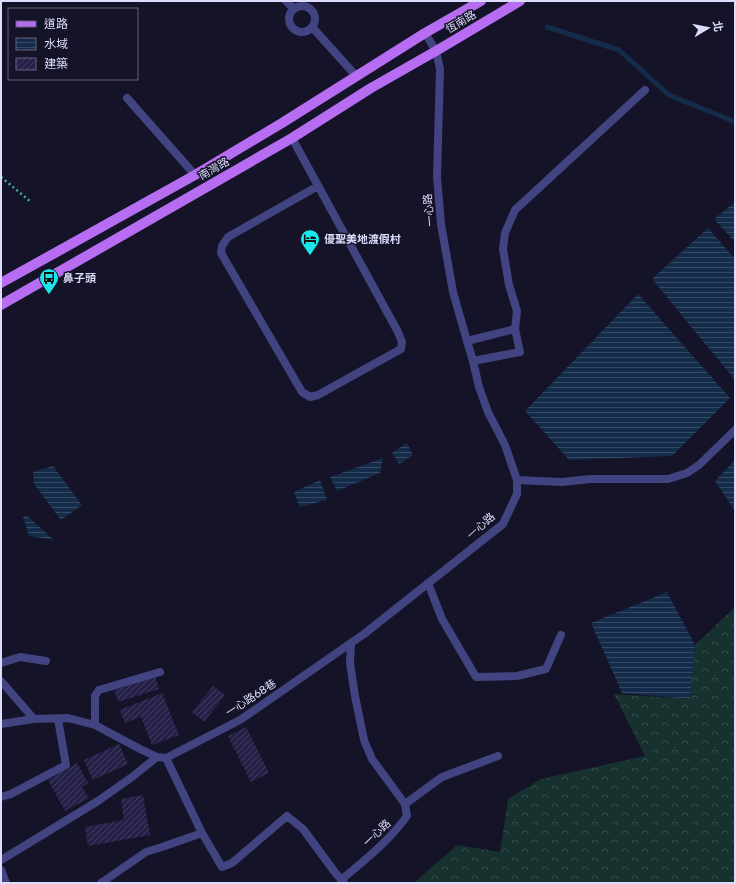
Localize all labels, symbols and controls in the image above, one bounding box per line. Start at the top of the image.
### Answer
legend [8,8,138,80]
street label: 恆南路 [444,8,478,36]
north arrow [688,8,728,48]
text: 道路 [44,17,68,31]
text: 北 [710,20,725,33]
text: 水域 [44,37,68,51]
text: 建築 [44,57,68,71]
street label: 南灣路 [196,155,232,183]
street label: 一心路 [421,193,437,227]
hotel icon: 優聖美地渡假村 [299,228,321,256]
place label: 優聖美地渡假村 [324,233,401,246]
bus stop icon: 鼻子頭 [38,267,60,295]
place label: 鼻子頭 [63,272,96,285]
street label: 一心路 [464,510,498,542]
street label: 一心路68巷 [223,677,279,719]
street label: 一心路 [361,817,393,849]

